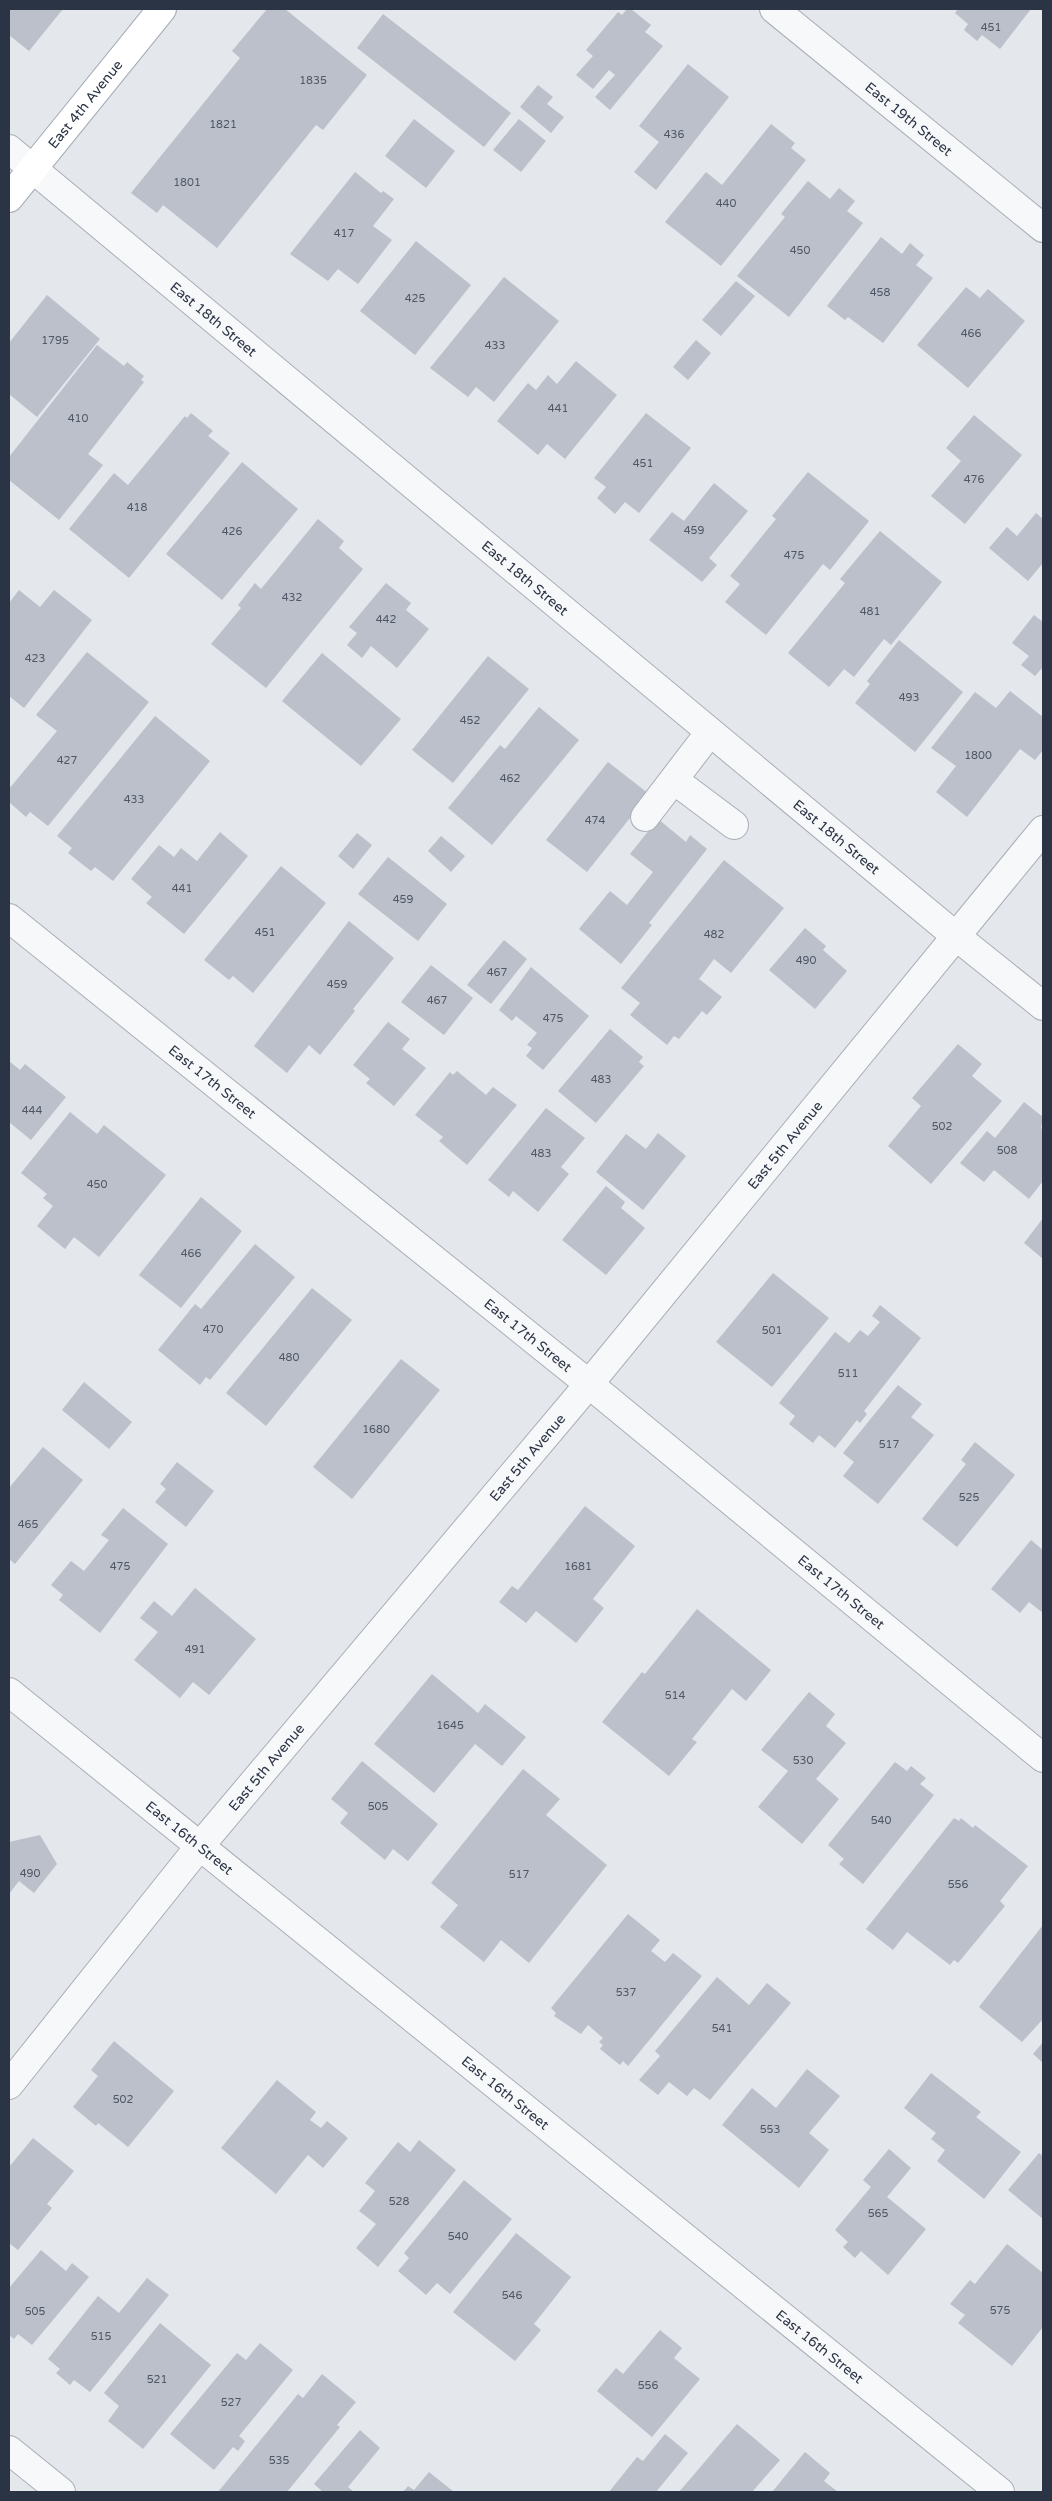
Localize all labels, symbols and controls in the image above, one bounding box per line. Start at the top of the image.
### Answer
house number: 451 [981,21,1001,34]
street label: East 4th Avenue [44,56,126,152]
house number: 1835 [299,74,327,87]
street label: East 19th Street [862,78,957,160]
house number: 1821 [209,118,237,131]
house number: 436 [664,128,684,141]
house number: 1801 [173,176,201,189]
house number: 440 [716,197,736,210]
house number: 417 [334,227,354,240]
house number: 450 [790,244,810,257]
street label: East 18th Street [167,278,261,360]
house number: 458 [870,286,890,299]
house number: 425 [405,292,425,305]
house number: 466 [961,327,981,340]
house number: 1795 [41,334,69,347]
house number: 433 [485,339,505,352]
house number: 441 [548,402,568,415]
house number: 410 [68,412,88,425]
house number: 451 [633,457,653,470]
house number: 476 [964,473,984,486]
house number: 418 [127,501,147,514]
house number: 459 [684,524,704,537]
house number: 426 [222,525,242,538]
street label: East 18th Street [478,537,572,619]
house number: 475 [784,549,804,562]
house number: 432 [282,591,302,604]
house number: 481 [860,605,880,618]
house number: 442 [376,613,396,626]
house number: 423 [25,652,45,665]
house number: 493 [899,691,919,704]
house number: 452 [460,714,480,727]
house number: 1800 [964,749,992,762]
house number: 427 [57,754,77,767]
house number: 462 [500,772,520,785]
house number: 433 [124,793,144,806]
street label: East 18th Street [790,796,884,878]
house number: 474 [585,814,605,827]
house number: 441 [172,882,192,895]
house number: 459 [393,893,413,906]
house number: 451 [255,926,275,939]
house number: 482 [704,928,724,941]
house number: 490 [796,954,816,967]
house number: 467 [487,966,507,979]
house number: 459 [327,978,347,991]
house number: 467 [427,994,447,1007]
house number: 475 [543,1012,563,1025]
street label: East 17th Street [165,1041,260,1122]
house number: 483 [591,1073,611,1086]
street label: East 5th Avenue [744,1097,826,1192]
house number: 444 [22,1104,42,1117]
house number: 502 [932,1120,952,1133]
house number: 508 [997,1144,1017,1157]
house number: 483 [531,1147,551,1160]
house number: 450 [87,1178,107,1191]
house number: 466 [181,1247,201,1260]
street label: East 17th Street [481,1295,576,1376]
house number: 470 [203,1323,223,1336]
house number: 501 [762,1324,782,1337]
house number: 480 [279,1351,299,1364]
house number: 511 [838,1367,858,1380]
street label: East 5th Avenue [486,1410,569,1504]
house number: 1680 [362,1423,390,1436]
house number: 517 [879,1438,899,1451]
house number: 525 [959,1491,979,1504]
house number: 465 [18,1518,38,1531]
street label: East 17th Street [794,1551,889,1633]
house number: 475 [110,1560,130,1573]
house number: 1681 [564,1560,592,1573]
house number: 491 [185,1643,205,1656]
house number: 514 [665,1689,685,1702]
house number: 1645 [436,1719,464,1732]
street label: East 5th Avenue [225,1720,308,1814]
house number: 530 [793,1754,813,1767]
street label: East 16th Street [142,1797,237,1879]
house number: 505 [368,1800,388,1813]
house number: 540 [871,1814,891,1827]
house number: 490 [20,1867,40,1880]
house number: 517 [509,1868,529,1881]
house number: 556 [948,1878,968,1891]
house number: 537 [616,1986,636,1999]
house number: 541 [712,2022,732,2035]
street label: East 16th Street [458,2052,553,2134]
house number: 502 [113,2093,133,2106]
house number: 553 [760,2123,780,2136]
house number: 528 [389,2195,409,2208]
house number: 565 [868,2207,888,2220]
house number: 540 [448,2230,468,2243]
house number: 546 [502,2289,522,2302]
house number: 575 [990,2304,1010,2317]
house number: 505 [25,2305,45,2318]
street label: East 16th Street [773,2306,867,2387]
house number: 515 [91,2330,111,2343]
house number: 521 [147,2373,167,2386]
house number: 556 [638,2379,658,2392]
house number: 527 [221,2396,241,2409]
house number: 535 [269,2454,289,2467]

